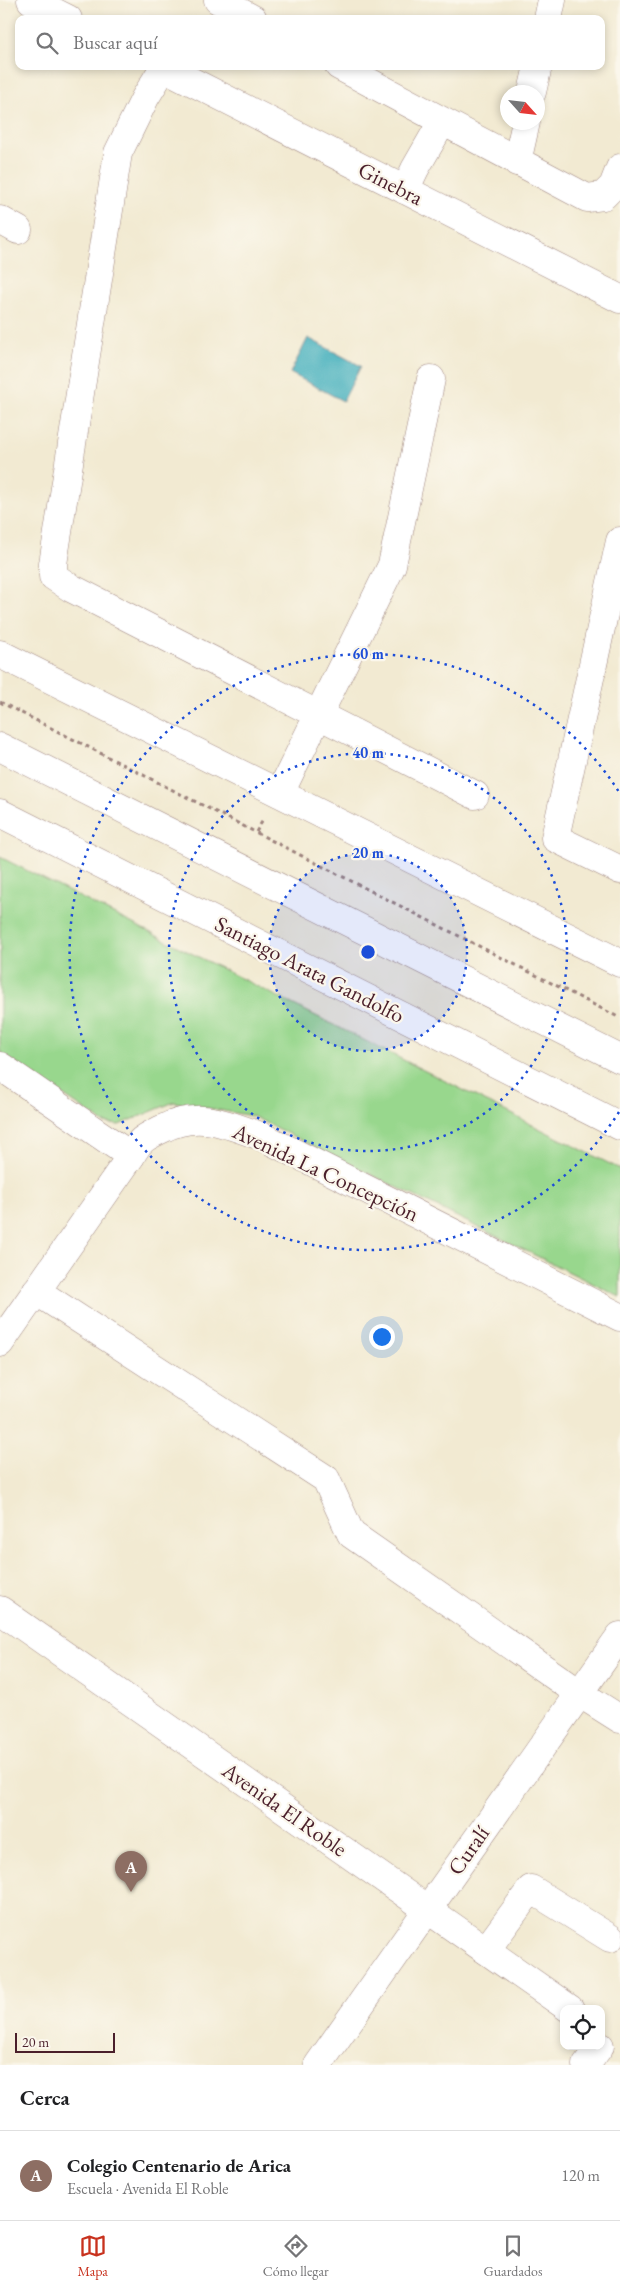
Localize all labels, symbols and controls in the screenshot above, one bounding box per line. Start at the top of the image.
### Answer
search box [15,15,605,70]
icon: search [33,29,61,57]
text: Buscar aquí [73,30,158,55]
north arrow [500,85,545,130]
street label: Ginebra [353,155,428,212]
text: 60 m [352,644,384,663]
text: 40 m [352,743,384,762]
text: 20 m [352,843,384,862]
street label: Santiago Arata Gandolfo [210,909,409,1030]
centre of rings [359,943,377,961]
street label: Avenida La Concepción [227,1116,424,1228]
your location [369,1324,395,1350]
street label: Avenida El Roble [216,1755,353,1863]
street label: Curalí [441,1819,496,1881]
pin: A [115,1851,147,1892]
map controls [560,2005,605,2050]
button: locate [560,2005,605,2050]
scale bar [15,2030,115,2053]
text: 20 m [22,2033,49,2051]
text: Cerca [20,2084,70,2111]
text: Colegio Centenario de Arica [67,2153,291,2178]
text: A [30,2165,42,2186]
text: 120 m [561,2165,600,2186]
text: Escuela · Avenida El Roble [67,2178,229,2199]
tab: Mapa [77,2232,108,2280]
tab: Cómo llegar [263,2232,329,2280]
tab: Guardados [484,2232,543,2280]

